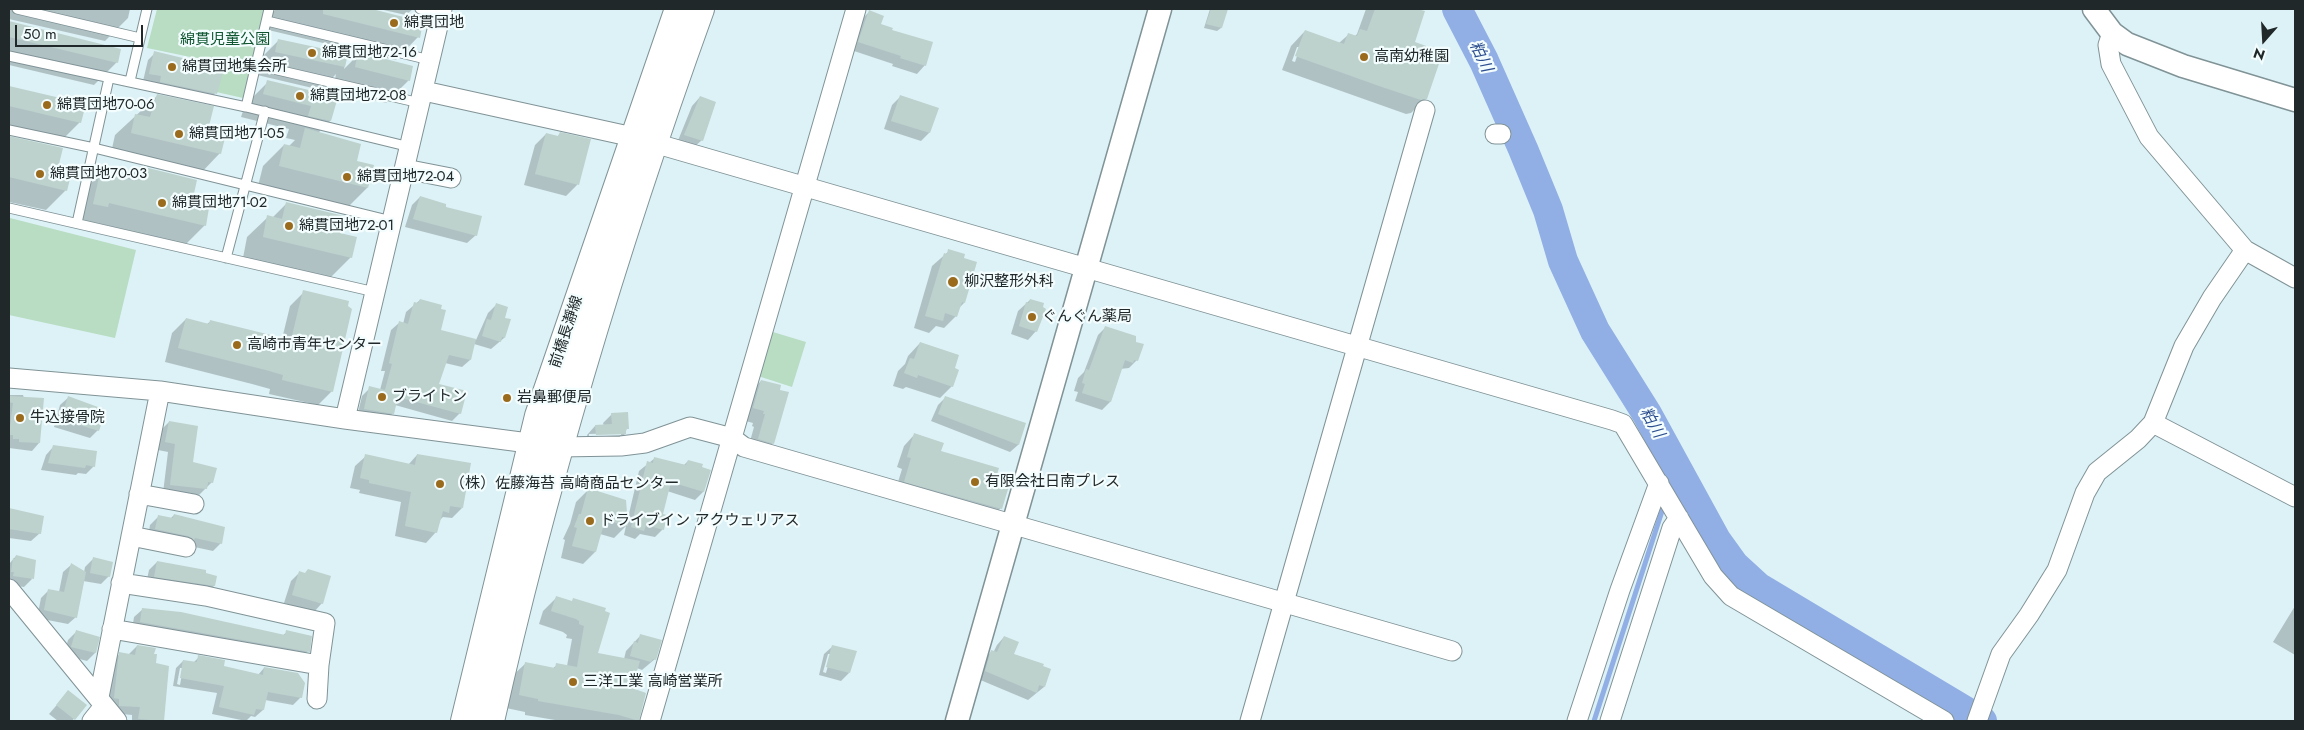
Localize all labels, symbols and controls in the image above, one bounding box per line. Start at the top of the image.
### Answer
place label: 綿貫団地 [404,14,464,32]
scale bar [18,15,145,47]
north arrow [2239,15,2289,65]
marker: 綿貫団地 [388,17,400,29]
text: 50 m [23,23,57,45]
park label: 綿貫児童公園 [180,31,270,49]
water label: 粕川 [1465,38,1495,76]
text: N [2251,43,2268,65]
place label: 綿貫団地72-16 [322,44,417,62]
marker: 綿貫団地72-16 [306,47,318,59]
place label: 高南幼稚園 [1374,48,1449,66]
marker: 高南幼稚園 [1358,51,1370,63]
place label: 綿貫団地集会所 [182,58,287,76]
marker: 綿貫団地集会所 [166,61,178,73]
place label: 綿貫団地72-08 [310,87,407,105]
marker: 綿貫団地72-08 [294,90,306,102]
place label: 綿貫団地70-06 [57,96,155,114]
marker: 綿貫団地70-06 [41,99,53,111]
place label: 綿貫団地71-05 [189,125,284,143]
marker: 綿貫団地71-05 [173,128,185,140]
place label: 綿貫団地70-03 [50,165,147,183]
marker: 綿貫団地70-03 [34,168,46,180]
place label: 綿貫団地72-04 [357,168,454,186]
marker: 綿貫団地72-04 [341,171,353,183]
place label: 綿貫団地71-02 [172,194,267,212]
marker: 綿貫団地71-02 [156,197,168,209]
place label: 綿貫団地72-01 [299,217,394,235]
marker: 綿貫団地72-01 [283,220,295,232]
place label: 柳沢整形外科 [964,273,1054,291]
marker: 柳沢整形外科 [946,275,960,289]
street label: 前橋長瀞線 [547,294,587,370]
place label: ぐんぐん薬局 [1042,308,1132,326]
marker: ぐんぐん薬局 [1026,311,1038,323]
place label: 高崎市青年センター [247,336,382,354]
marker: 高崎市青年センター [231,339,243,351]
place label: ブライトン [392,388,467,406]
place label: 岩鼻郵便局 [517,389,592,407]
marker: ブライトン [376,391,388,403]
marker: 岩鼻郵便局 [501,392,513,404]
water label: 粕川 [1635,404,1667,442]
place label: 牛込接骨院 [30,409,105,427]
marker: 牛込接骨院 [14,412,26,424]
place label: 有限会社日南プレス [985,473,1120,491]
place label: （株）佐藤海苔 高崎商品センター [450,475,679,493]
marker: 有限会社日南プレス [969,476,981,488]
marker: （株）佐藤海苔 高崎商品センター [434,478,446,490]
place label: ドライブイン アクウェリアス [600,512,799,530]
marker: ドライブイン アクウェリアス [584,515,596,527]
place label: 三洋工業 高崎営業所 [583,673,722,691]
marker: 三洋工業 高崎営業所 [567,676,579,688]

